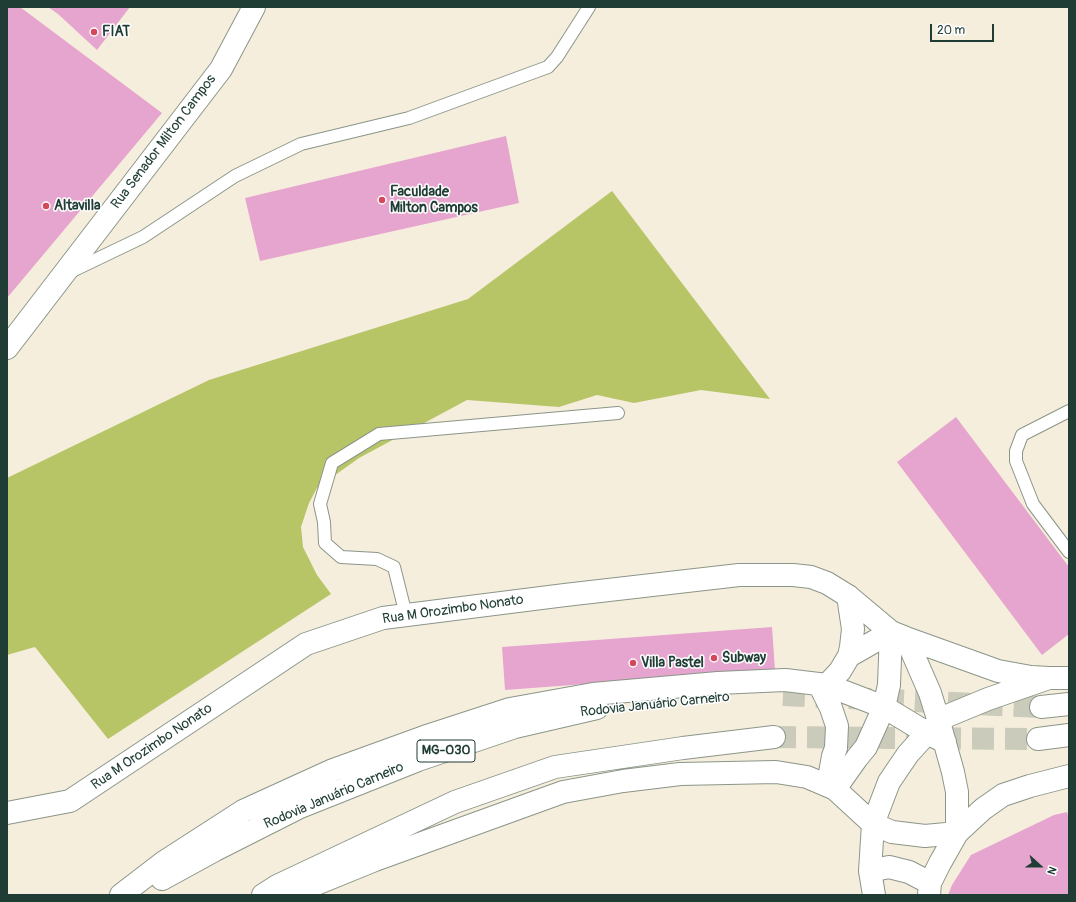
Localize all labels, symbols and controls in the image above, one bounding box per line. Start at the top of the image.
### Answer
scale bar [932,16,996,42]
text: 20 m [937,23,965,38]
place label: FIAT [102,24,130,40]
marker: FIAT [89,27,99,37]
street label: Rua Senador Milton Campos [108,71,220,213]
place label: Faculdade Milton Campos [390,184,478,216]
marker: Faculdade Milton Campos [377,195,387,205]
place label: Altavilla [54,198,101,214]
marker: Altavilla [41,201,51,211]
street label: Rua M Orozimbo Nonato [381,592,525,628]
place label: Subway [722,650,766,666]
marker: Subway [709,653,719,663]
place label: Villa Pastel [641,655,704,671]
marker: Villa Pastel [628,658,638,668]
street label: Rodovia Januário Carneiro [579,689,731,721]
street label: Rua M Orozimbo Nonato [88,700,216,794]
road number: MG-030 [417,740,475,762]
street label: Rodovia Januário Carneiro [262,759,406,833]
north arrow [1020,846,1060,886]
text: N [1044,865,1059,876]

